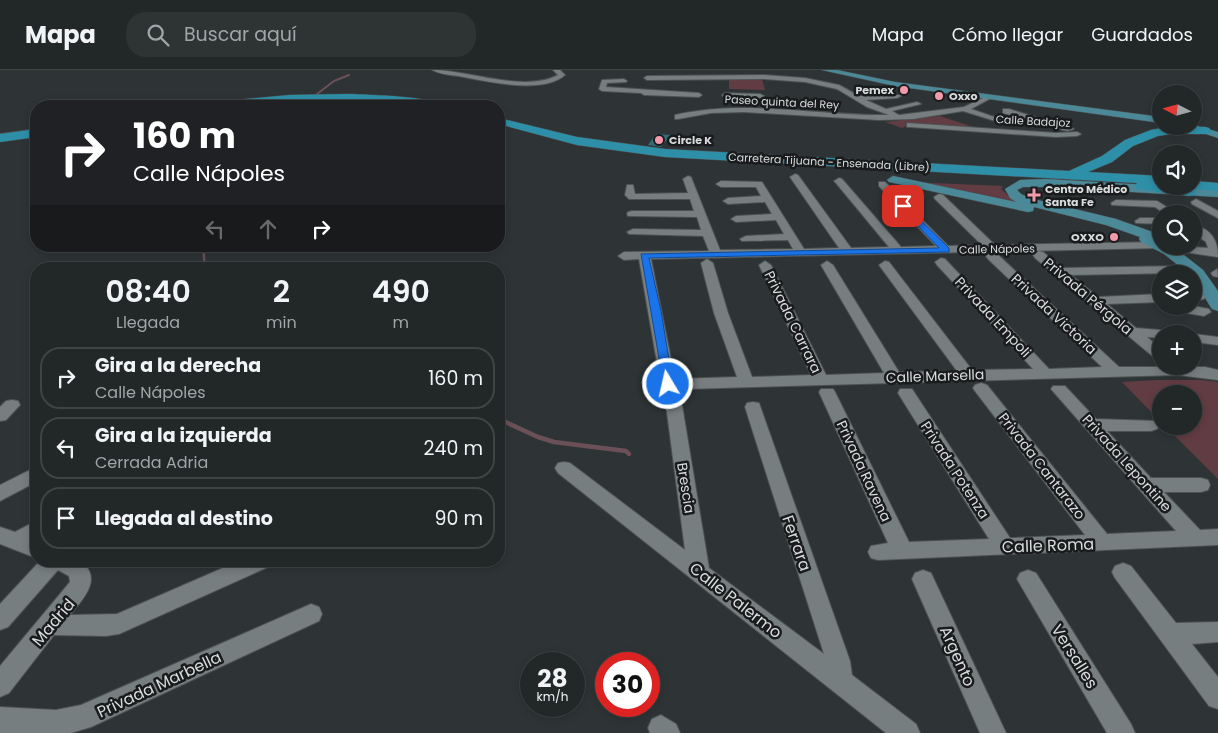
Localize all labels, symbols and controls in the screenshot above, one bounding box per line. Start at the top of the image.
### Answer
search box [126,12,476,57]
text: Mapa [25,18,96,51]
icon: search [144,21,172,49]
text: Buscar aquí [184,21,297,48]
text: Mapa [872,22,924,47]
text: Cómo llegar [952,22,1063,47]
text: Guardados [1091,22,1193,47]
place label: Pemex [855,82,895,98]
marker: Pemex [898,84,910,96]
north arrow [1152,85,1202,135]
map controls [1152,85,1202,435]
place label: Oxxo [949,88,978,104]
marker: Oxxo [933,90,945,102]
street label: Paseo quinta del Rey [724,91,840,113]
text: 160 m [133,111,236,160]
street label: Calle Badajoz [995,111,1071,131]
icon: right [50,120,115,185]
place label: Circle K [669,132,712,148]
marker: Circle K [653,134,665,146]
button: sound [1152,145,1202,195]
street label: Carretera Tijuana - Ensenada (Libre) [728,149,930,175]
text: Calle Nápoles [133,158,285,189]
place label: Centro Médico Santa Fe [1045,181,1127,210]
pin [882,185,924,227]
marker: Centro Médico Santa Fe [1027,188,1041,202]
icon: arrive [889,192,917,220]
button: search [1152,205,1202,255]
icon: left [201,215,229,243]
icon: ahead [254,215,282,243]
icon: right [307,215,335,243]
place label: OXXO [1071,229,1104,245]
marker: OXXO [1108,231,1120,243]
street label: Calle Nápoles [959,240,1035,258]
street label: Privada Pérgola [1039,253,1137,339]
button: layers [1152,265,1202,315]
street label: Privada Carrara [760,267,826,377]
street label: Privada Victoria [1007,269,1101,359]
text: 08:40 [105,270,191,313]
text: 2 [273,270,290,313]
text: 490 [372,270,430,313]
street label: Privada Empoli [950,272,1036,362]
text: Llegada [116,311,180,334]
text: min [266,311,297,334]
text: m [393,311,409,334]
button: + [1152,325,1202,375]
text: Gira a la derecha [95,352,261,379]
position arrow [641,357,693,409]
icon: right [52,364,80,392]
street label: Calle Marsella [885,364,985,388]
text: 160 m [428,365,483,392]
text: Calle Nápoles [95,381,206,404]
button: − [1152,385,1202,435]
street label: Privada Cantarazo [994,408,1090,524]
street label: Privada Lepontine [1078,410,1176,516]
street label: Privada Ravena [832,417,896,525]
street label: Privada Potenza [916,417,994,523]
text: Gira a la izquierda [95,422,272,449]
icon: left [52,434,80,462]
text: 240 m [424,435,483,462]
text: Cerrada Adria [95,451,208,474]
street label: Brescia [672,461,700,515]
icon: arrive [52,504,80,532]
text: Llegada al destino [95,505,273,532]
text: 90 m [434,505,483,532]
street label: Ferrara [776,512,817,574]
street label: Calle Roma [1001,532,1095,559]
street label: Calle Palermo [685,557,787,644]
street label: Madrid [27,593,80,651]
street label: Versalles [1046,620,1103,693]
street label: Argento [934,622,981,690]
street label: Privada Marbella [93,646,225,723]
speed limit sign: 30 [595,652,660,717]
text: 28 [537,661,568,696]
text: km/h [537,688,568,705]

